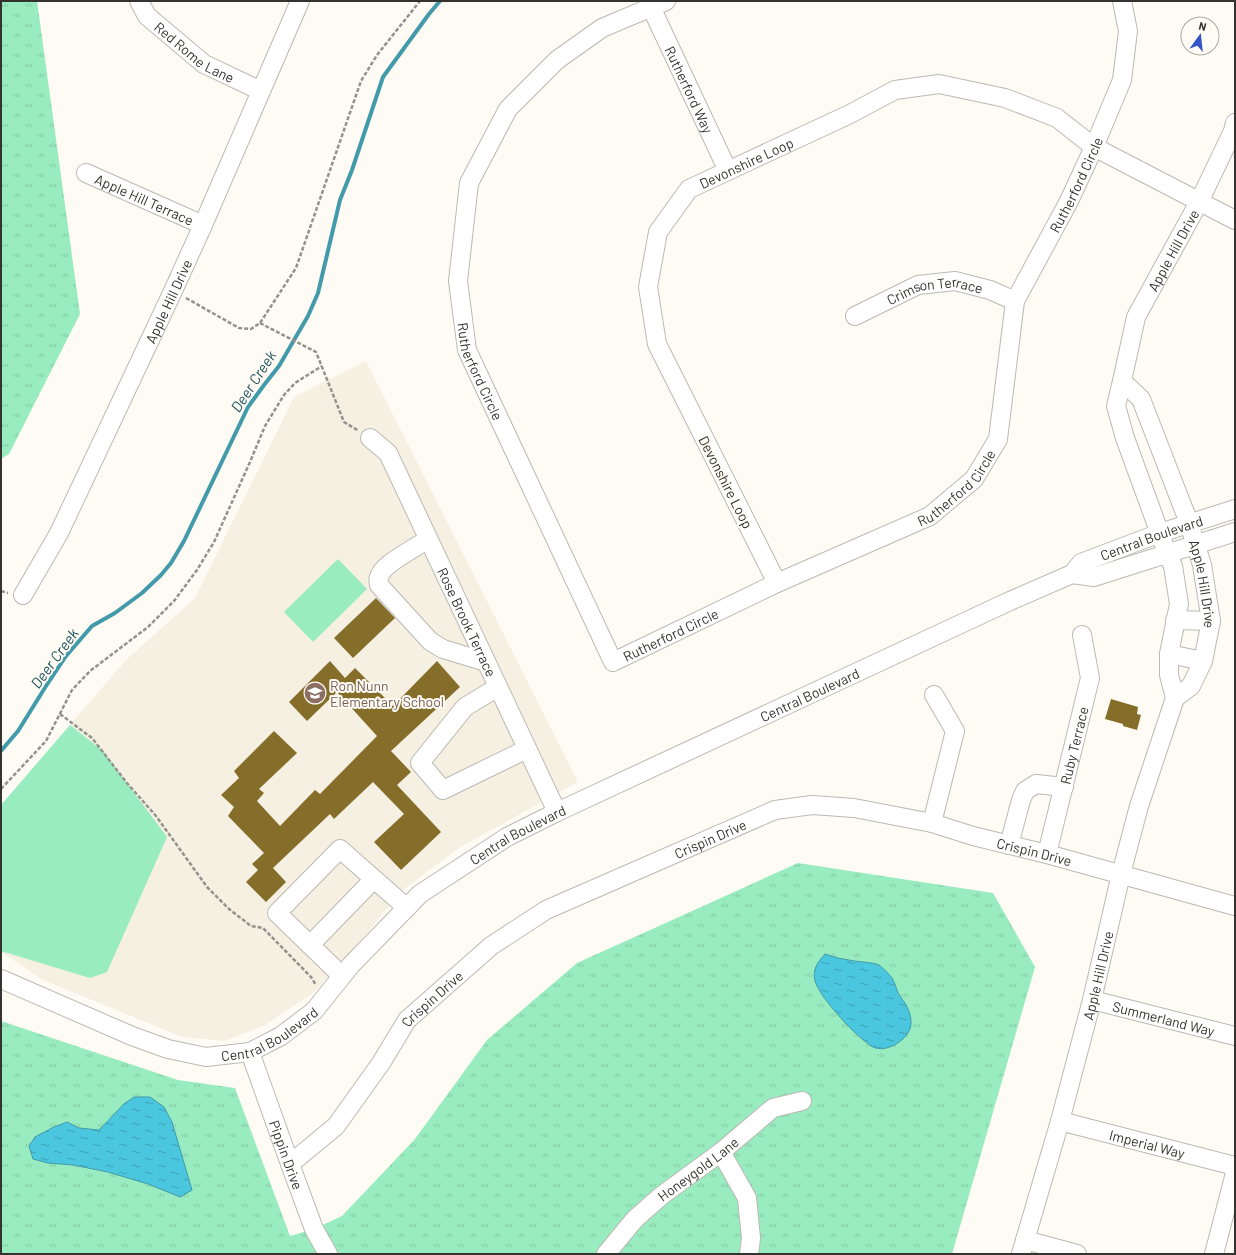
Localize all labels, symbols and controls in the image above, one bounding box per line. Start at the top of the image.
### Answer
north arrow [1180,16,1220,56]
street label: Red Rome Lane [151,18,237,86]
text: N [1197,19,1208,33]
street label: Rutherford Way [662,43,718,136]
street label: Devonshire Loop [696,133,796,192]
street label: Rutherford Circle [1045,134,1106,235]
street label: Apple Hill Terrace [93,170,196,228]
street label: Apple Hill Drive [1143,206,1202,294]
street label: Apple Hill Drive [141,256,195,346]
street label: Crimson Terrace [884,272,985,308]
street label: Rutherford Circle [455,321,507,423]
water label: Deer Creek [227,346,280,415]
street label: Devonshire Loop [695,433,757,531]
street label: Rutherford Circle [914,446,998,529]
street label: Central Boulevard [1098,511,1205,563]
street label: Apple Hill Drive [1186,537,1219,630]
street label: Rose Brook Terrace [435,565,500,679]
street label: Rutherford Circle [620,604,721,665]
water label: Deer Creek [26,624,82,691]
street label: Central Boulevard [757,664,862,725]
place label: Ron Nunn Elementary School [330,677,444,710]
school or university icon: Ron Nunn Elementary School [302,680,328,706]
street label: Ruby Terrace [1056,705,1091,786]
street label: Central Boulevard [466,801,568,868]
street label: Crispin Drive [671,815,749,862]
street label: Crispin Drive [995,834,1074,869]
street label: Apple Hill Drive [1079,929,1116,1022]
street label: Crispin Drive [397,967,466,1029]
street label: Summerland Way [1111,997,1217,1039]
street label: Central Boulevard [220,1003,321,1064]
street label: Pippin Drive [266,1118,307,1192]
street label: Imperial Way [1108,1126,1187,1161]
street label: Honeygold Lane [654,1133,742,1204]

